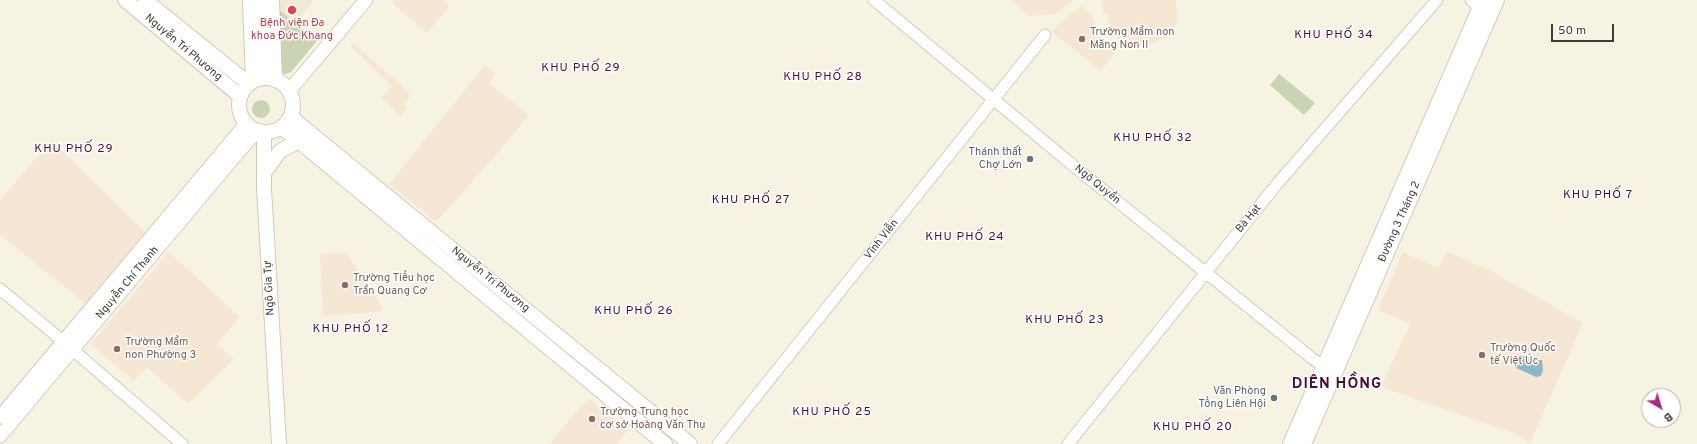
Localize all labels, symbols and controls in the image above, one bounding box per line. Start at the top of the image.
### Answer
marker: Bệnh viện Đa khoa Đức Khang [286,4,298,16]
street label: Nguyễn Tri Phương [142,12,224,84]
scale bar [1553,16,1616,42]
place label: Bệnh viện Đa khoa Đức Khang [251,17,333,43]
text: 50 m [1558,23,1586,39]
place label: Trường Mầm non Măng Non II [1090,26,1175,52]
district label: KHU PHỐ 34 [1294,29,1374,43]
marker: Trường Mầm non Măng Non II [1077,34,1087,44]
district label: KHU PHỐ 29 [541,62,621,76]
district label: KHU PHỐ 28 [783,71,863,85]
district label: KHU PHỐ 32 [1113,132,1193,146]
district label: KHU PHỐ 29 [34,143,114,157]
place label: Thánh thất Chợ Lớn [969,146,1022,172]
marker: Thánh thất Chợ Lớn [1025,154,1035,164]
street label: Ngô Quyền [1071,162,1123,208]
street label: Đường 3 Tháng 2 [1376,180,1424,264]
district label: KHU PHỐ 7 [1563,189,1633,203]
district label: KHU PHỐ 27 [712,194,790,208]
street label: Bà Hạt [1233,202,1265,236]
street label: Vĩnh Viễn [862,217,902,263]
district label: KHU PHỐ 24 [925,231,1005,245]
street label: Nguyễn Chí Thanh [94,244,162,322]
street label: Nguyễn Tri Phương [448,244,532,316]
street label: Ngô Gia Tự [262,260,278,316]
place label: Trường Tiểu học Trần Quang Cơ [353,272,435,298]
marker: Trường Tiểu học Trần Quang Cơ [340,280,350,290]
district label: KHU PHỐ 26 [594,305,674,319]
district label: KHU PHỐ 23 [1025,314,1105,328]
district label: KHU PHỐ 12 [313,323,389,337]
place label: Trường Mầm non Phường 3 [125,336,196,362]
place label: Trường Quốc tế Việt Úc [1490,342,1556,368]
marker: Trường Mầm non Phường 3 [112,344,122,354]
marker: Trường Quốc tế Việt Úc [1477,350,1487,360]
district label: DIÊN HỒNG [1292,376,1382,394]
place label: Văn Phòng Tổng Liên Hội [1199,385,1266,411]
north arrow [1641,388,1681,428]
marker: Văn Phòng Tổng Liên Hội [1269,393,1279,403]
place label: Trường Trung học cơ sở Hoàng Văn Thụ [600,406,705,432]
district label: KHU PHỐ 25 [792,406,872,420]
text: B [1660,409,1675,425]
marker: Trường Trung học cơ sở Hoàng Văn Thụ [587,414,597,424]
district label: KHU PHỐ 20 [1153,421,1233,435]

